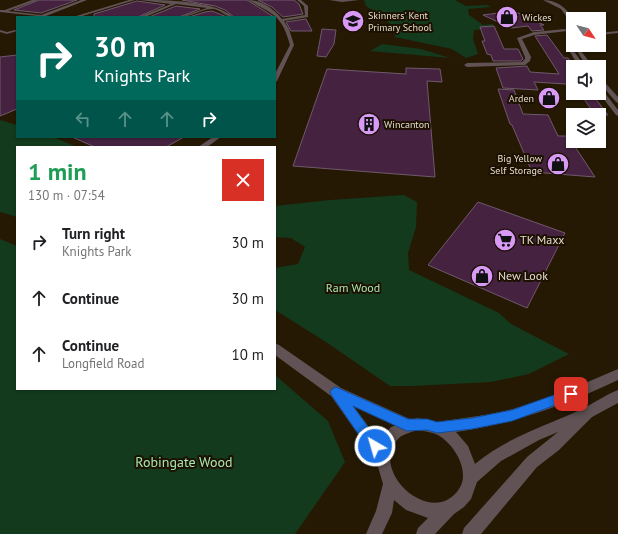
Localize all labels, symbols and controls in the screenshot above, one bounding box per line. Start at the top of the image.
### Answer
shop icon: Wickes [494,4,520,30]
school or university icon: Skinners' Kent Primary School [340,8,366,34]
place label: Skinners' Kent Primary School [368,9,432,34]
place label: Wickes [522,11,551,24]
north arrow [566,12,606,52]
map controls [566,12,606,148]
text: 30 m [94,28,155,65]
icon: right [28,32,80,84]
button: sound [566,60,606,100]
text: Knights Park [94,64,190,87]
shop icon: Arden [536,85,562,111]
place label: Arden [509,92,534,105]
icon: left [72,108,94,130]
icon: ahead [114,108,136,130]
icon: ahead [156,108,178,130]
icon: right [198,108,220,130]
button: layers [566,108,606,148]
building icon: Wincanton [356,111,382,137]
place label: Wincanton [384,118,429,131]
shop icon: Big Yellow Self Storage [545,151,571,177]
place label: Big Yellow Self Storage [490,152,543,177]
text: 1 min [28,156,87,187]
button: close [222,159,264,201]
text: 130 m · 07:54 [28,187,105,204]
text: Turn right [62,224,125,243]
supermarket icon: TK Maxx [492,227,518,253]
icon: right [28,231,50,253]
place label: TK Maxx [520,232,564,247]
text: 30 m [231,233,264,252]
text: Knights Park [62,243,132,260]
shop icon: New Look [469,263,495,289]
place label: New Look [498,268,548,283]
park label: Ram Wood [326,280,380,295]
icon: ahead [28,287,50,309]
text: Continue [62,289,119,308]
text: 30 m [231,289,264,308]
text: Continue [62,336,119,355]
icon: ahead [28,343,50,365]
text: 10 m [231,345,264,364]
text: Longfield Road [62,355,144,372]
pin [554,377,588,411]
icon: arrive [560,383,582,405]
position arrow [354,425,396,467]
park label: Robingate Wood [135,453,233,471]

